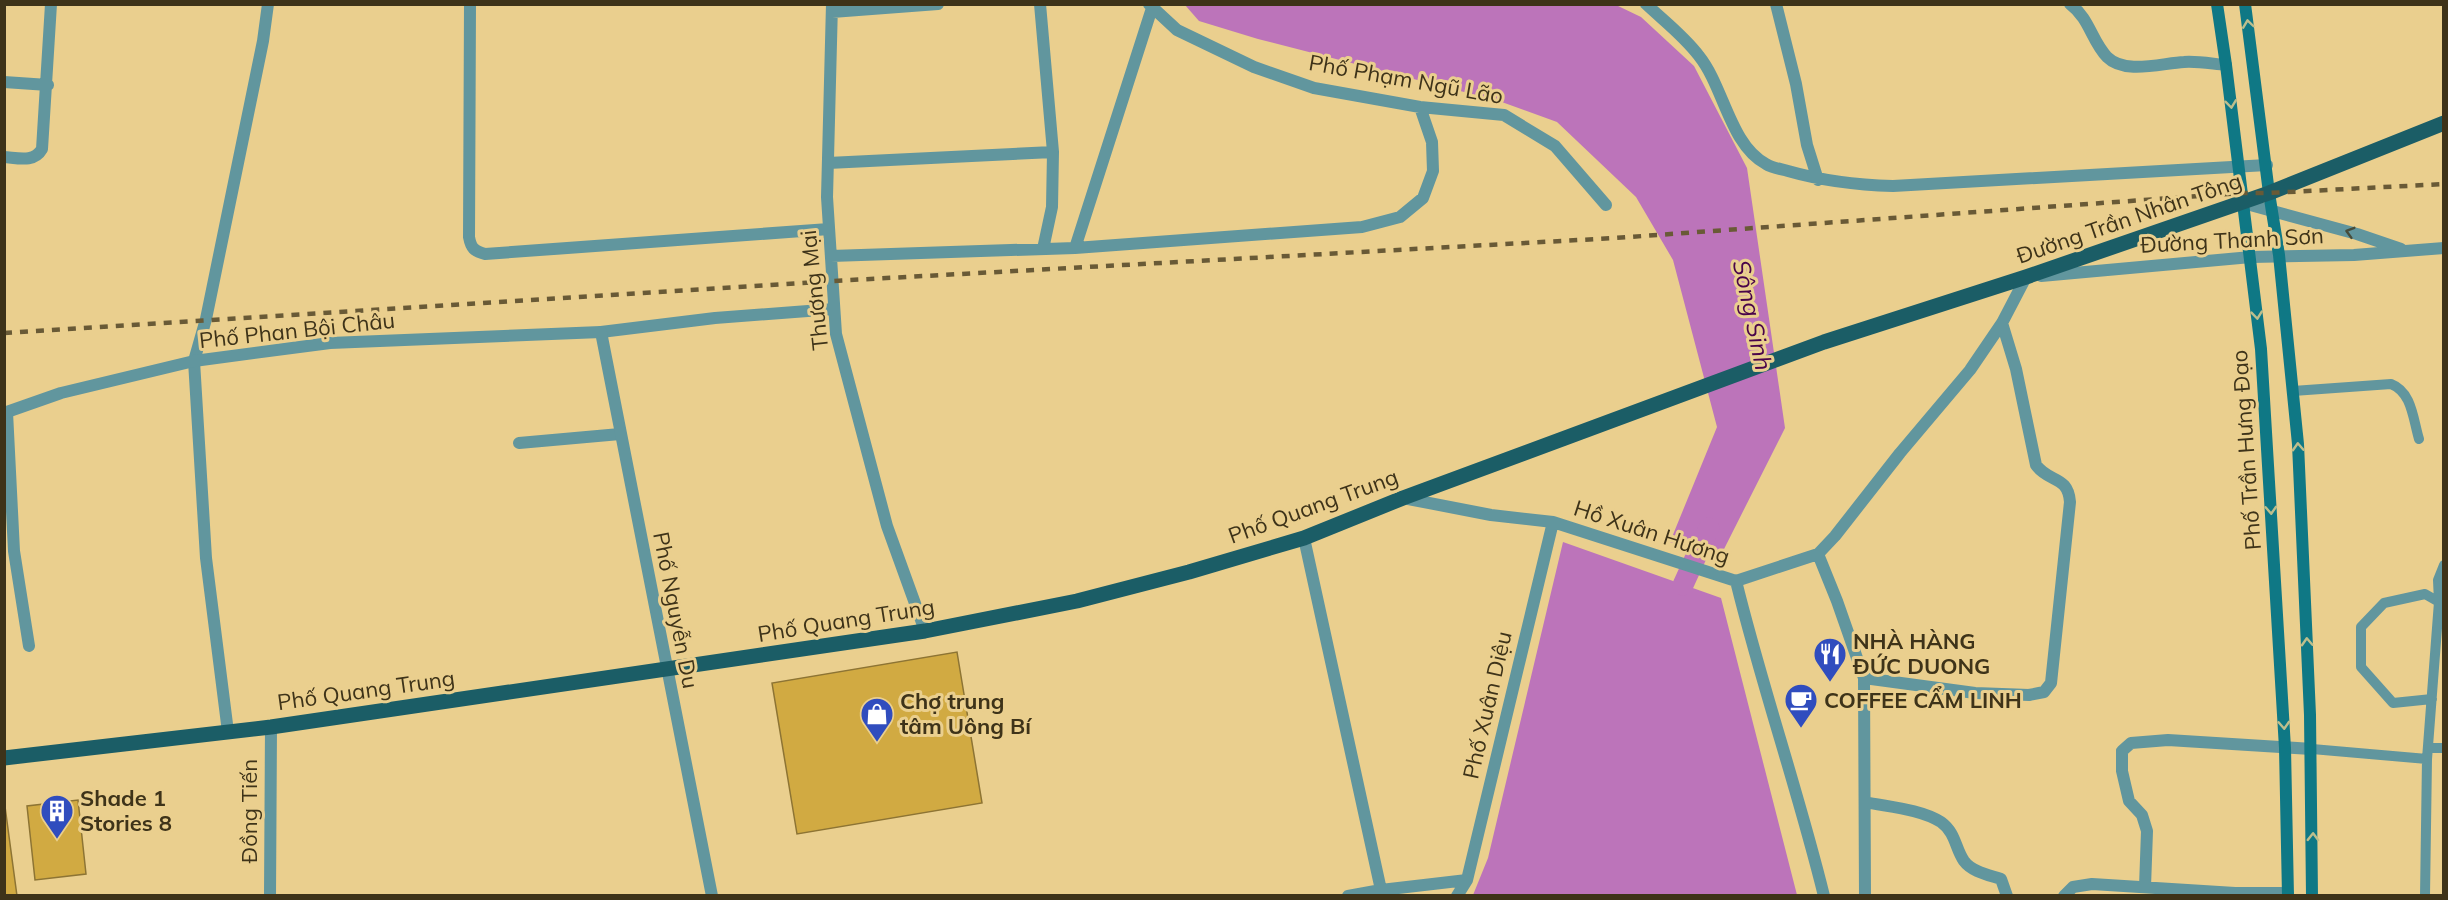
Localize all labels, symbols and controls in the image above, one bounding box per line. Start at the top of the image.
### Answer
one-way arrow [2242,20,2254,29]
street label: Phố Phạm Ngũ Lão [1307,48,1505,110]
one-way arrow [2224,99,2237,109]
street label: Đường Trần Nhân Tông [2013,166,2245,270]
street label: Đường Thanh Sơn [2140,221,2324,259]
one-way arrow [2345,227,2355,240]
street label: Thương Mại [794,229,834,351]
water label: Sông Sinh [1727,257,1779,373]
street label: Phố Phan Bội Châu [198,306,396,354]
one-way arrow [2250,311,2263,320]
street label: Phố Trần Hưng Đạo [2225,349,2267,551]
one-way arrow [2291,443,2304,452]
street label: Phố Quang Trung [1224,462,1402,550]
street label: Hồ Xuân Hương [1570,494,1734,570]
one-way arrow [2265,505,2278,514]
street label: Phố Nguyễn Du [647,529,705,691]
street label: Phố Quang Trung [756,592,936,648]
place label: NHÀ HÀNG ĐỨC DUONG [1852,627,1990,680]
street label: Phố Xuân Diệu [1456,628,1518,782]
restaurant icon: NHÀ HÀNG ĐỨC DUONG [1812,636,1848,683]
one-way arrow [2300,638,2313,647]
street label: Phố Quang Trung [276,664,456,716]
cafe icon: COFFEE CẨM LINH [1783,682,1819,729]
place label: COFFEE CẨM LINH [1824,686,2022,714]
place label: Chợ trung tâm Uông Bí [900,687,1032,740]
shop icon: Chợ trung tâm Uông Bí [859,696,895,743]
one-way arrow [2277,721,2290,730]
street label: Đồng Tiến [235,759,263,863]
place label: Shade 1 Stories 8 [80,784,172,837]
building icon: Shade 1 Stories 8 [39,793,75,840]
one-way arrow [2307,833,2319,842]

